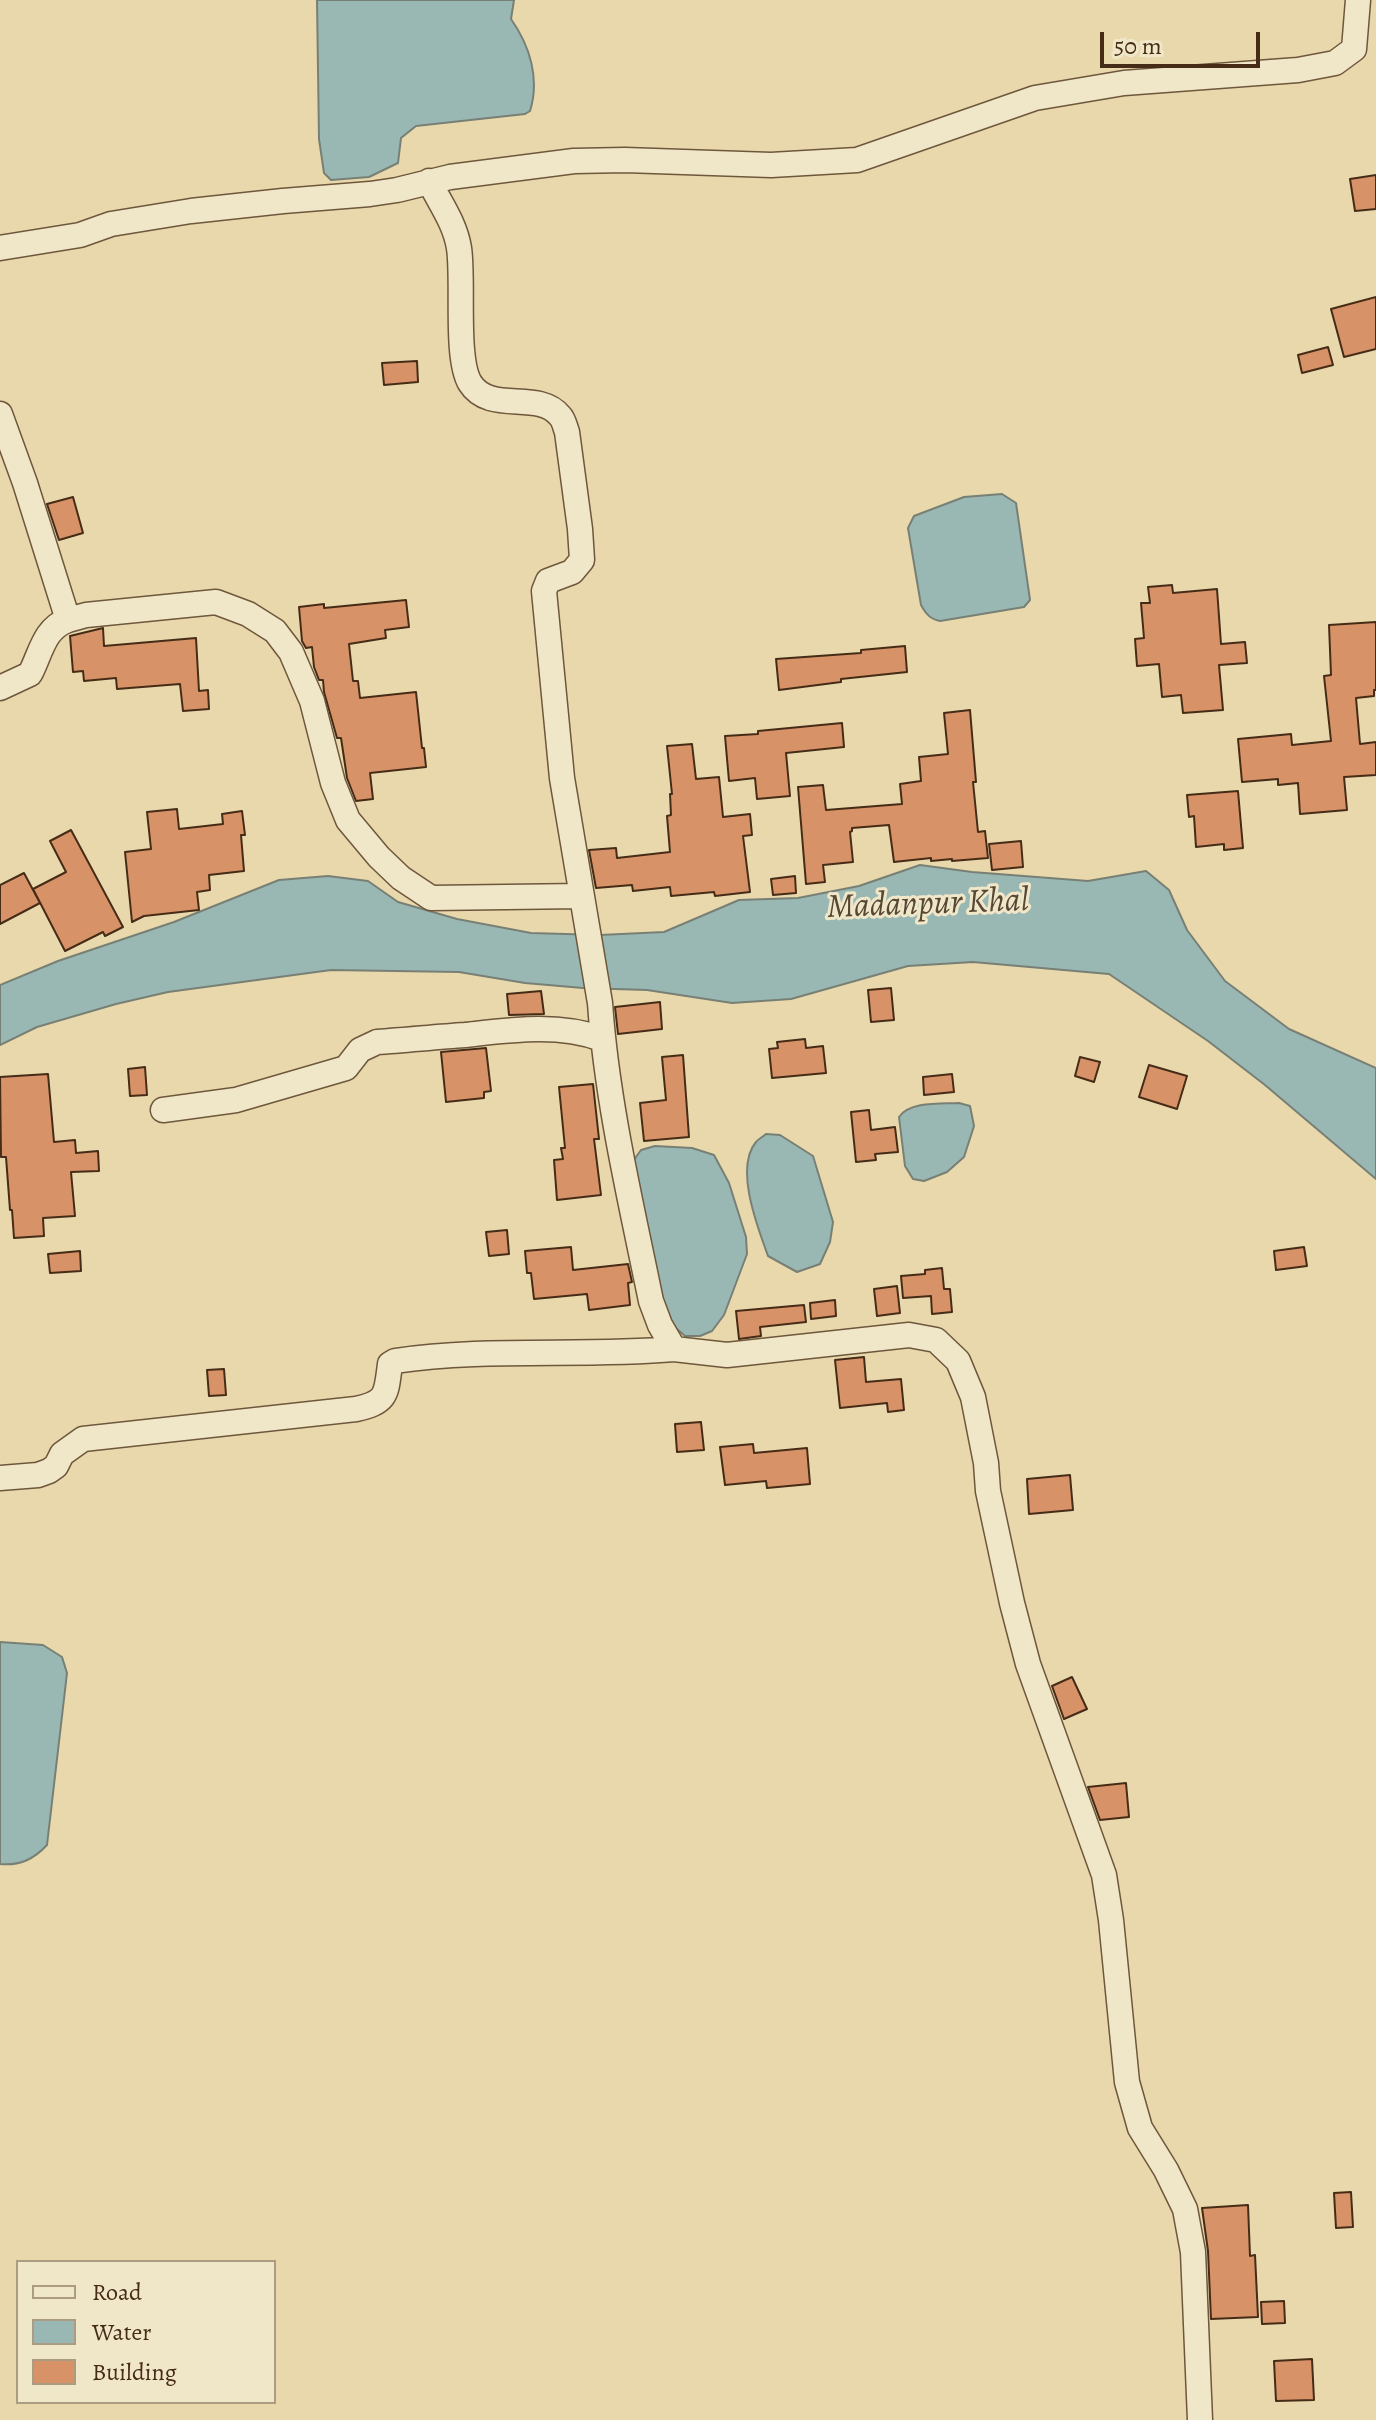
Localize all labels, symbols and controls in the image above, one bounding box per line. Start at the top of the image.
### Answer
scale bar [1104,16,1264,66]
text: 50 m [1114,30,1162,62]
water label: Madanpur Khal [826,881,1030,929]
legend [16,2260,276,2404]
text: Road [92,2276,142,2308]
text: Water [92,2316,152,2348]
text: Building [92,2356,177,2388]

